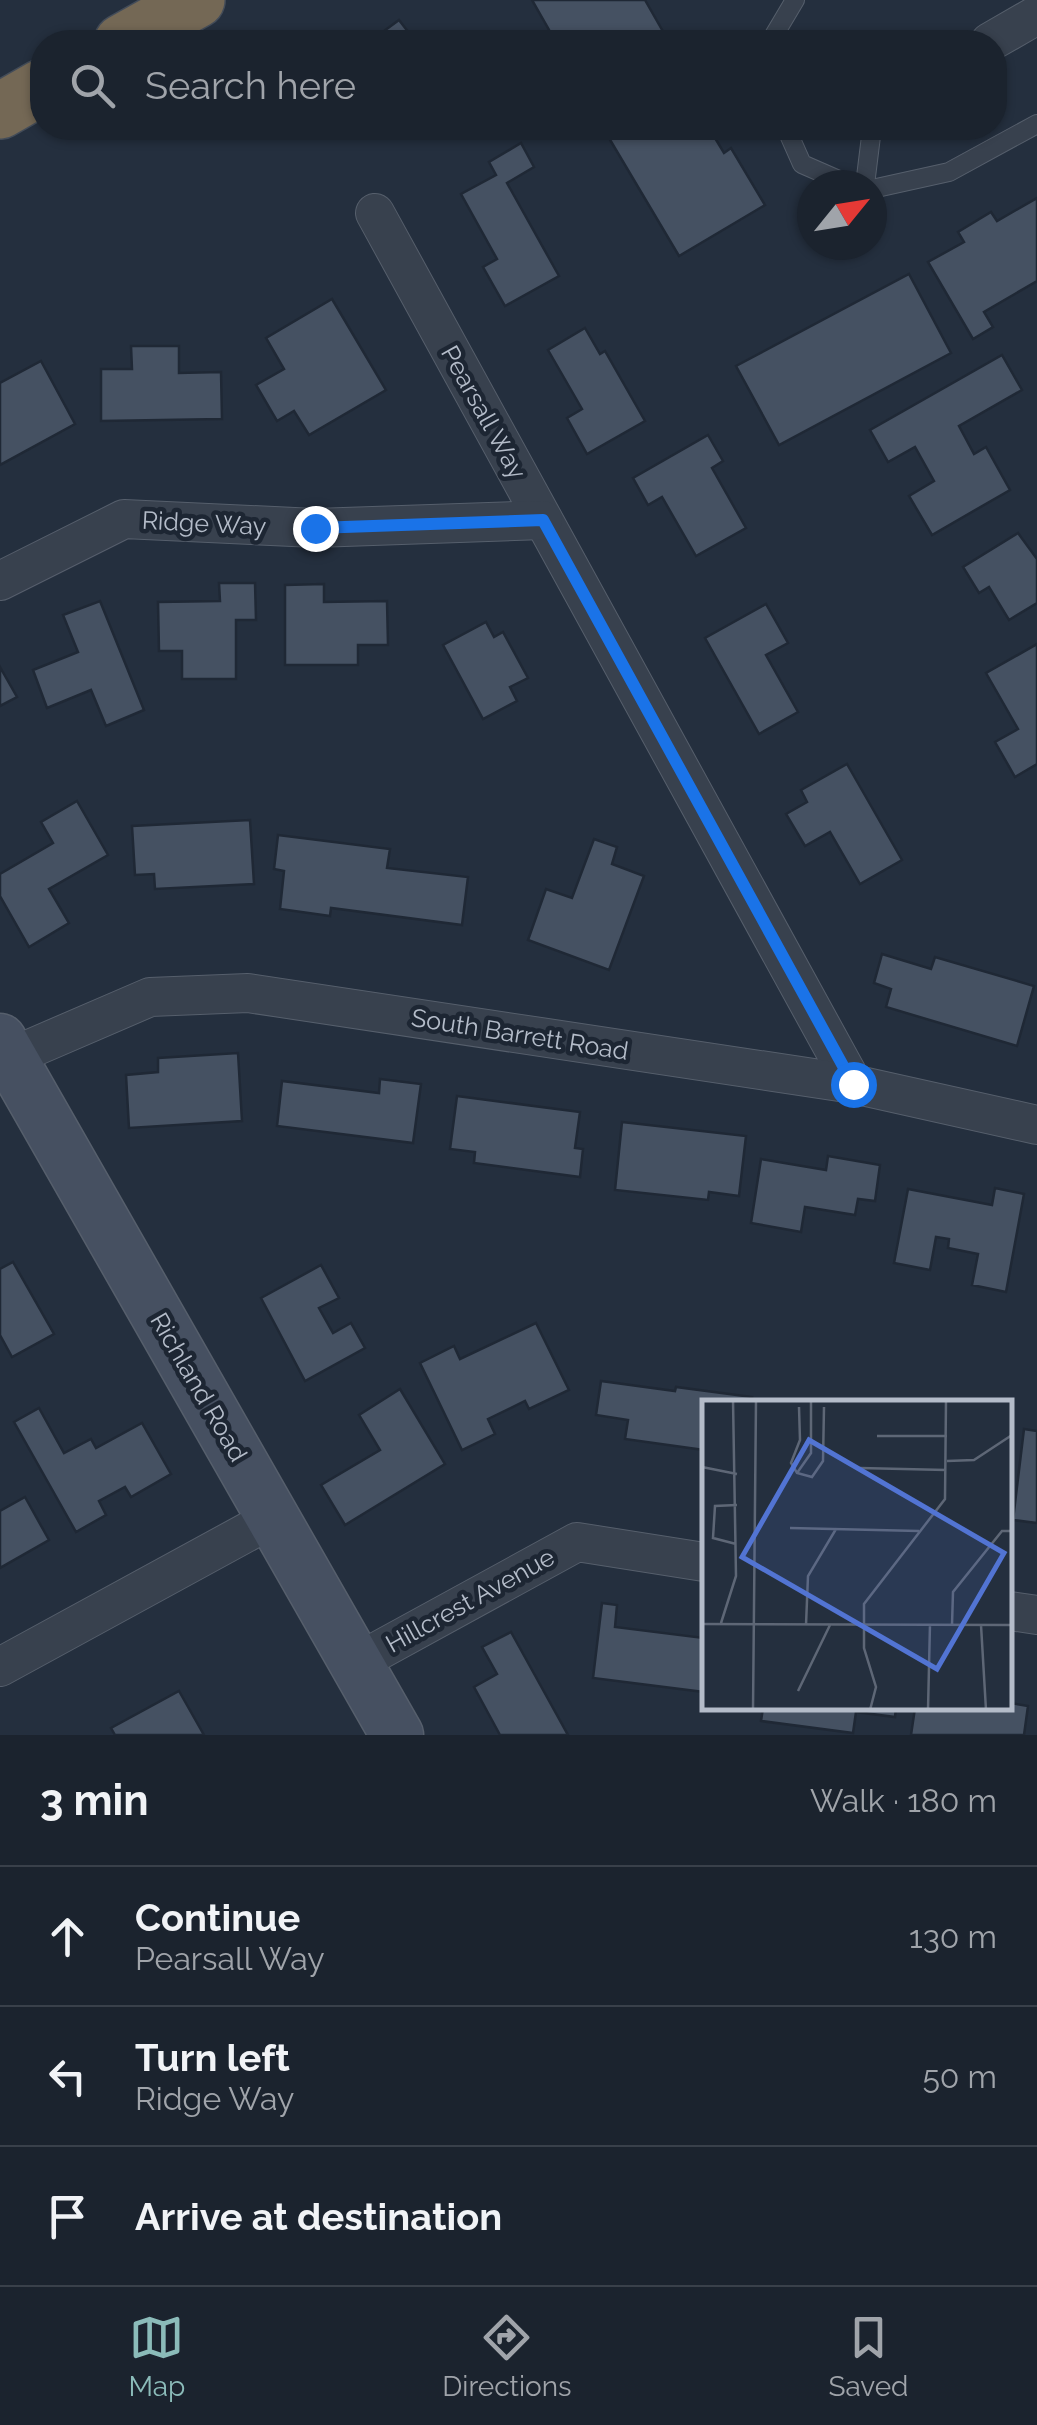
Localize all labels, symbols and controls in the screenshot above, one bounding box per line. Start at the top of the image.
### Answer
search box [30,30,1007,140]
icon: search [65,58,120,113]
text: Search here [145,63,356,108]
north arrow [797,170,887,260]
street label: Pearsall Way [435,340,533,484]
street label: Ridge Way [141,505,267,541]
route end [293,506,339,552]
street label: South Barrett Road [409,1002,631,1066]
route start [831,1062,877,1108]
street label: Richland Road [144,1307,254,1467]
inset map [702,1400,1012,1710]
street label: Hillcrest Avenue [380,1541,560,1659]
text: 3 min [40,1776,149,1825]
text: Walk · 180 m [810,1782,997,1819]
text: Continue [135,1895,300,1940]
icon: ahead [40,1909,95,1964]
text: 130 m [909,1918,997,1955]
text: Pearsall Way [135,1940,325,1977]
text: Turn left [135,2035,290,2080]
icon: left [40,2049,95,2104]
text: 50 m [922,2058,997,2095]
text: Ridge Way [135,2080,294,2117]
icon: arrive [40,2189,95,2244]
text: Arrive at destination [135,2194,502,2239]
tab: Map [128,2310,185,2403]
tab: Directions [442,2310,572,2403]
tab: Saved [828,2310,909,2403]

